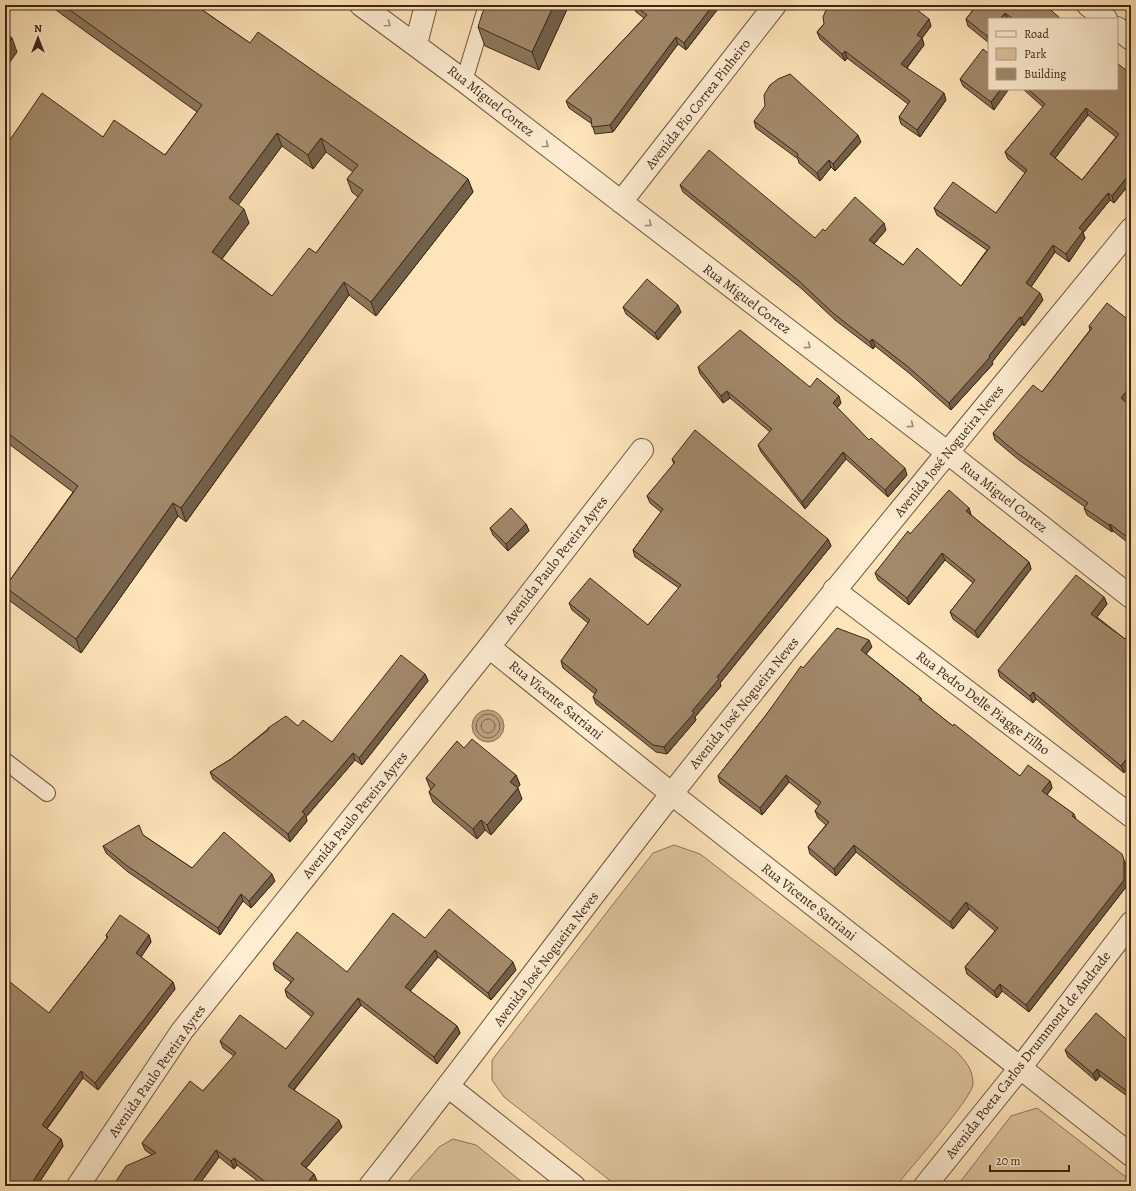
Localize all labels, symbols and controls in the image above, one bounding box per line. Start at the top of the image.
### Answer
north arrow [18,18,58,58]
legend [988,18,1118,90]
one-way arrow [384,19,391,26]
text: N [34,21,42,36]
text: Road [1024,26,1050,42]
street label: Avenida Pio Correa Pinheiro [640,35,755,174]
text: Park [1024,46,1047,62]
street label: Rua Miguel Cortez [443,61,539,141]
text: Building [1024,66,1066,82]
one-way arrow [542,140,549,147]
one-way arrow [645,219,652,226]
street label: Rua Miguel Cortez [699,260,795,338]
one-way arrow [804,341,811,348]
street label: Avenida José Nogueira Neves [889,381,1008,522]
one-way arrow [907,420,914,427]
street label: Rua Miguel Cortez [956,457,1052,537]
street label: Avenida Paulo Pereira Ayres [499,492,612,629]
street label: Avenida José Nogueira Neves [684,633,803,774]
street label: Rua Pedro Delle Piagge Filho [912,646,1054,760]
street label: Rua Vicente Satriani [505,656,607,744]
street label: Avenida Paulo Pereira Ayres [297,748,412,883]
street label: Rua Vicente Satriani [757,859,861,945]
street label: Avenida José Nogueira Neves [488,888,603,1031]
street label: Avenida Poeta Carlos Drummond de Andrade [940,947,1115,1163]
street label: Avenida Paulo Pereira Ayres [103,1001,210,1142]
scale bar [990,1147,1069,1173]
text: 20 m [996,1153,1020,1169]

